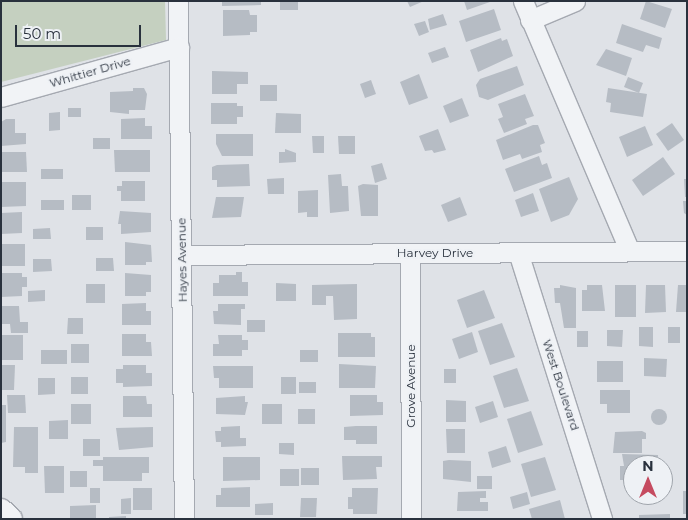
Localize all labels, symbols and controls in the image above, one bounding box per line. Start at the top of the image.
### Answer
scale bar [18,15,144,47]
text: 50 m [23,24,61,43]
street label: Whittier Drive [48,54,132,90]
street label: Hayes Avenue [174,218,190,302]
street label: Harvey Drive [397,246,473,260]
street label: West Boulevard [539,338,583,432]
street label: Grove Avenue [404,344,418,428]
north arrow [623,455,673,505]
text: N [642,457,654,475]

